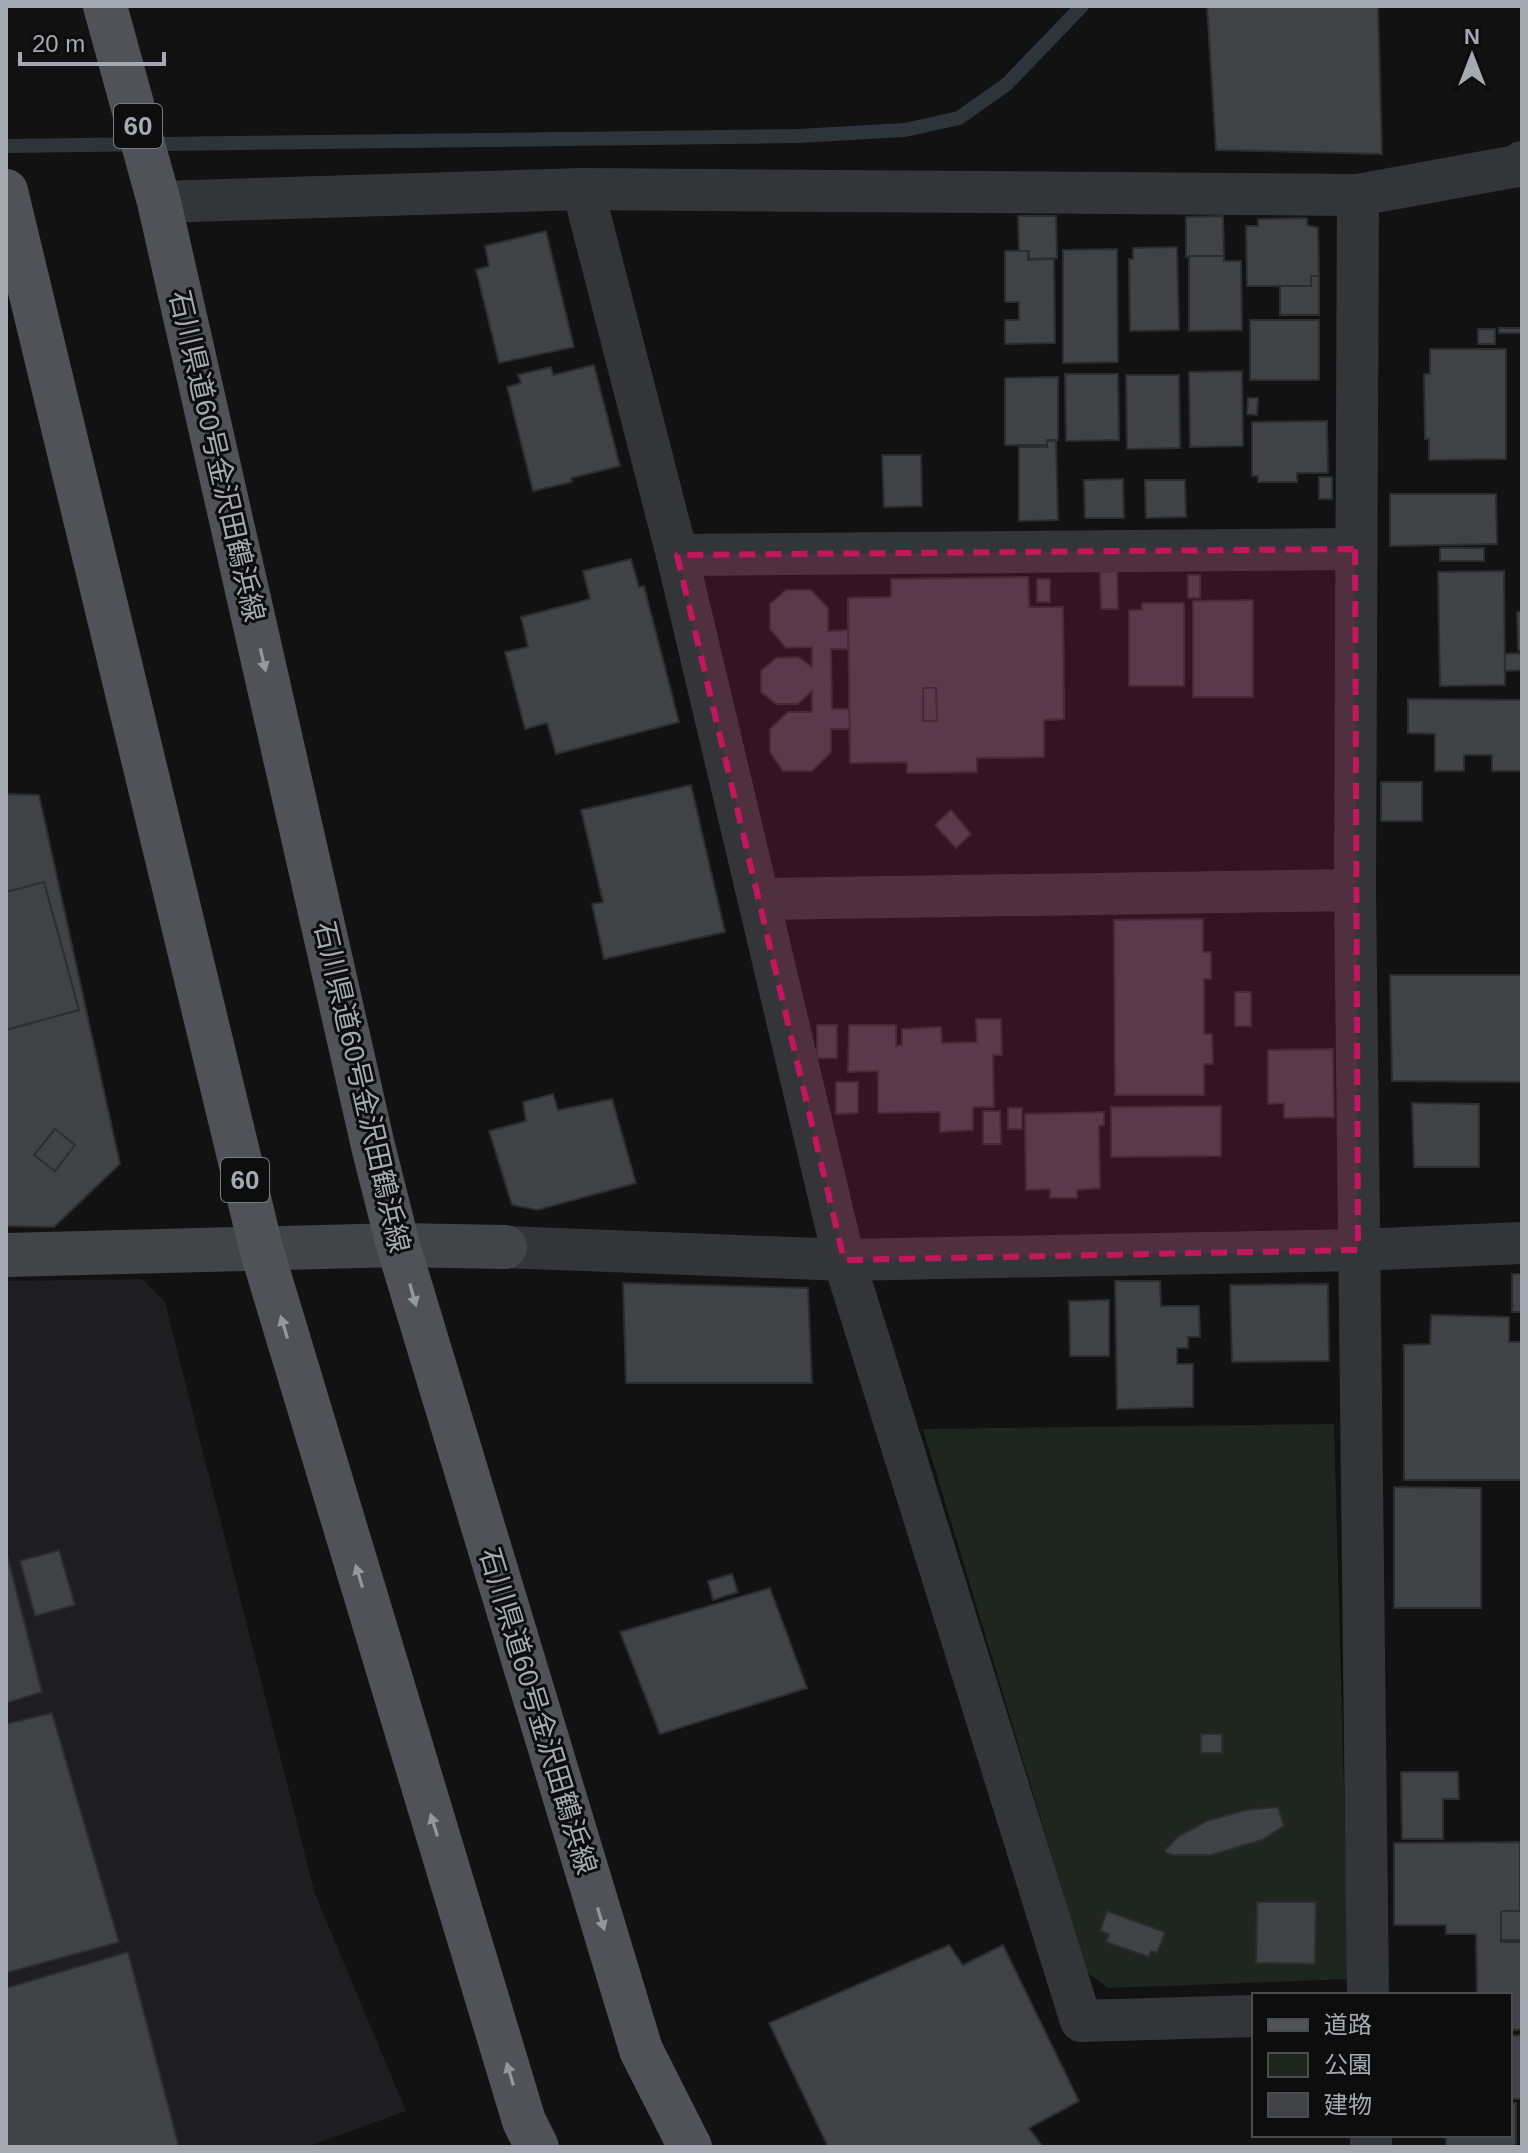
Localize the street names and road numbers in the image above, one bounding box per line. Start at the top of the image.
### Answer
road number: 60 [114,104,162,148]
street label: 石川県道60号金沢田鶴浜線 [164,287,270,625]
street label: 石川県道60号金沢田鶴浜線 [309,918,415,1256]
road number: 60 [221,1158,269,1202]
street label: 石川県道60号金沢田鶴浜線 [474,1544,602,1878]

